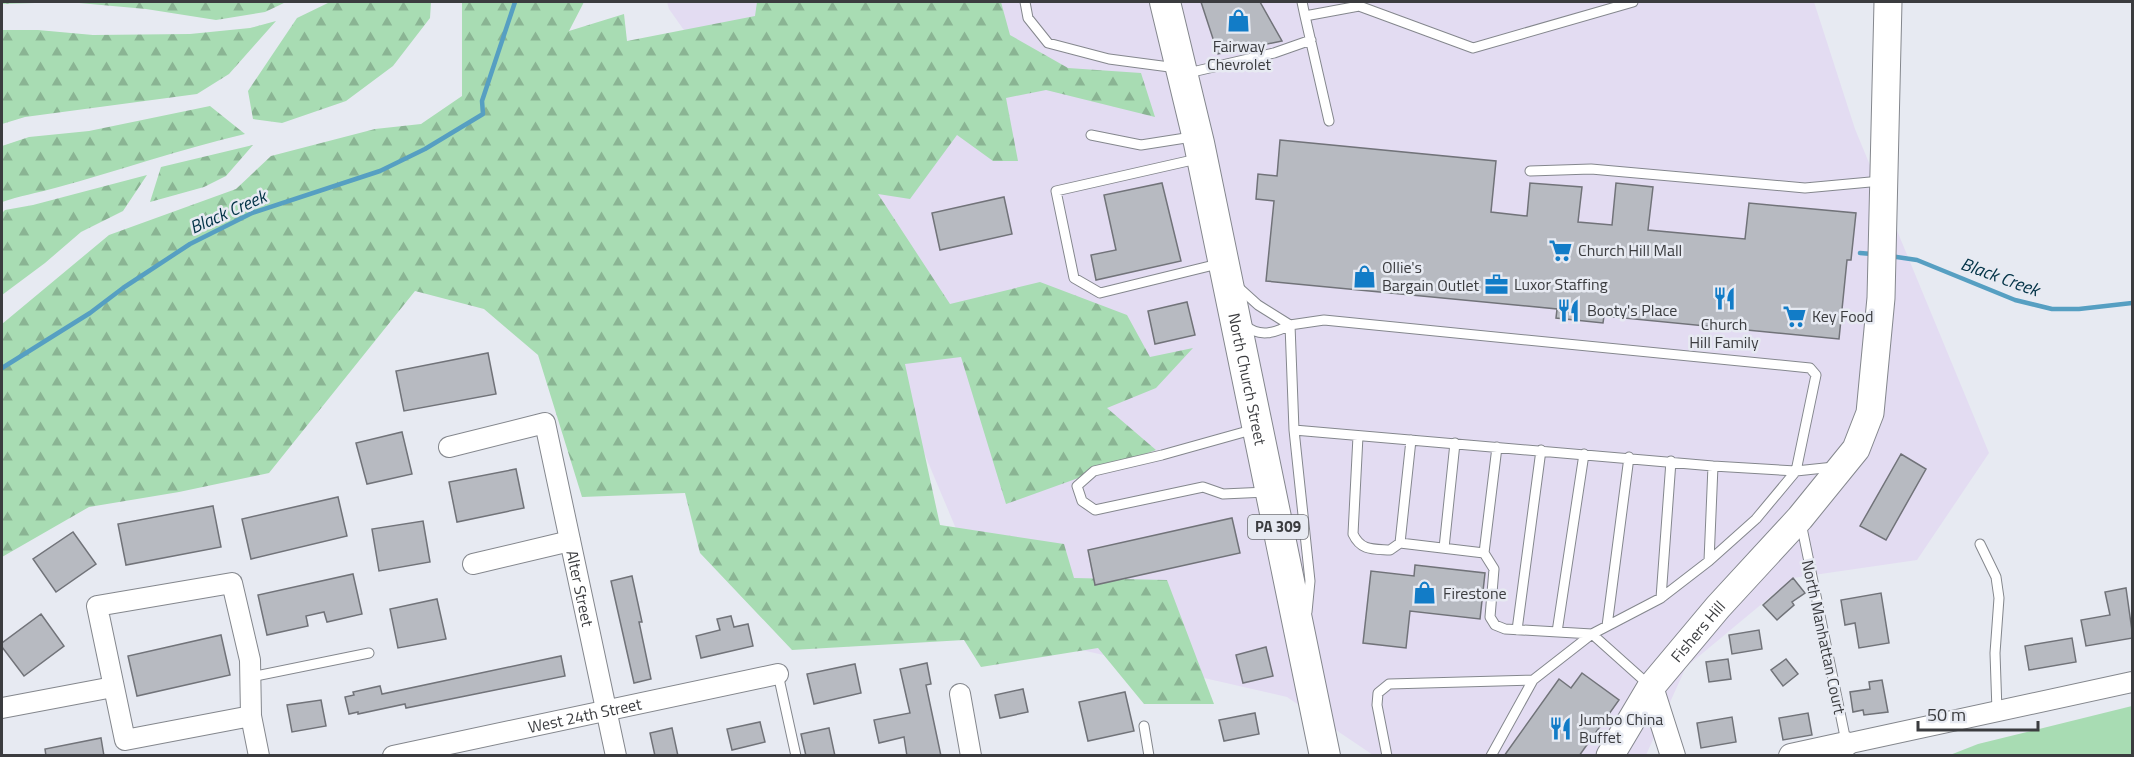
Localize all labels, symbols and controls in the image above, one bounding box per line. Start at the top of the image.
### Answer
shop icon: Fairway Chevrolet [1226,8,1252,34]
place label: Fairway Chevrolet [1207,34,1271,76]
water label: Black Creek [185,182,272,240]
supermarket icon: Church Hill Mall [1547,237,1573,263]
place label: Church Hill Mall [1578,238,1682,262]
water label: Black Creek [1957,250,2045,304]
place label: Ollie's Bargain Outlet [1382,255,1480,297]
shop icon: Ollie's Bargain Outlet [1351,263,1377,289]
office icon: Luxor Staffing [1483,271,1509,297]
place label: Luxor Staffing [1514,272,1608,296]
restaurant icon: Church Hill Family [1711,286,1737,312]
restaurant icon: Booty's Place [1556,297,1582,323]
place label: Booty's Place [1587,298,1677,322]
supermarket icon: Key Food [1781,303,1807,329]
place label: Key Food [1812,304,1874,328]
street label: North Church Street [1222,311,1273,447]
place label: Church Hill Family [1689,312,1759,354]
road number: PA 309 [1248,515,1308,539]
street label: Alter Street [560,548,600,629]
street label: North Manhattan Court [1796,558,1852,717]
shop icon: Firestone [1412,580,1438,606]
place label: Firestone [1443,581,1507,605]
street label: Fishers Hill [1665,595,1731,667]
street label: West 24th Street [526,691,644,739]
scale bar [1918,694,2038,732]
text: 50 m [1927,701,1966,728]
place label: Jumbo China Buffet [1579,707,1663,749]
restaurant icon: Jumbo China Buffet [1548,715,1574,741]

